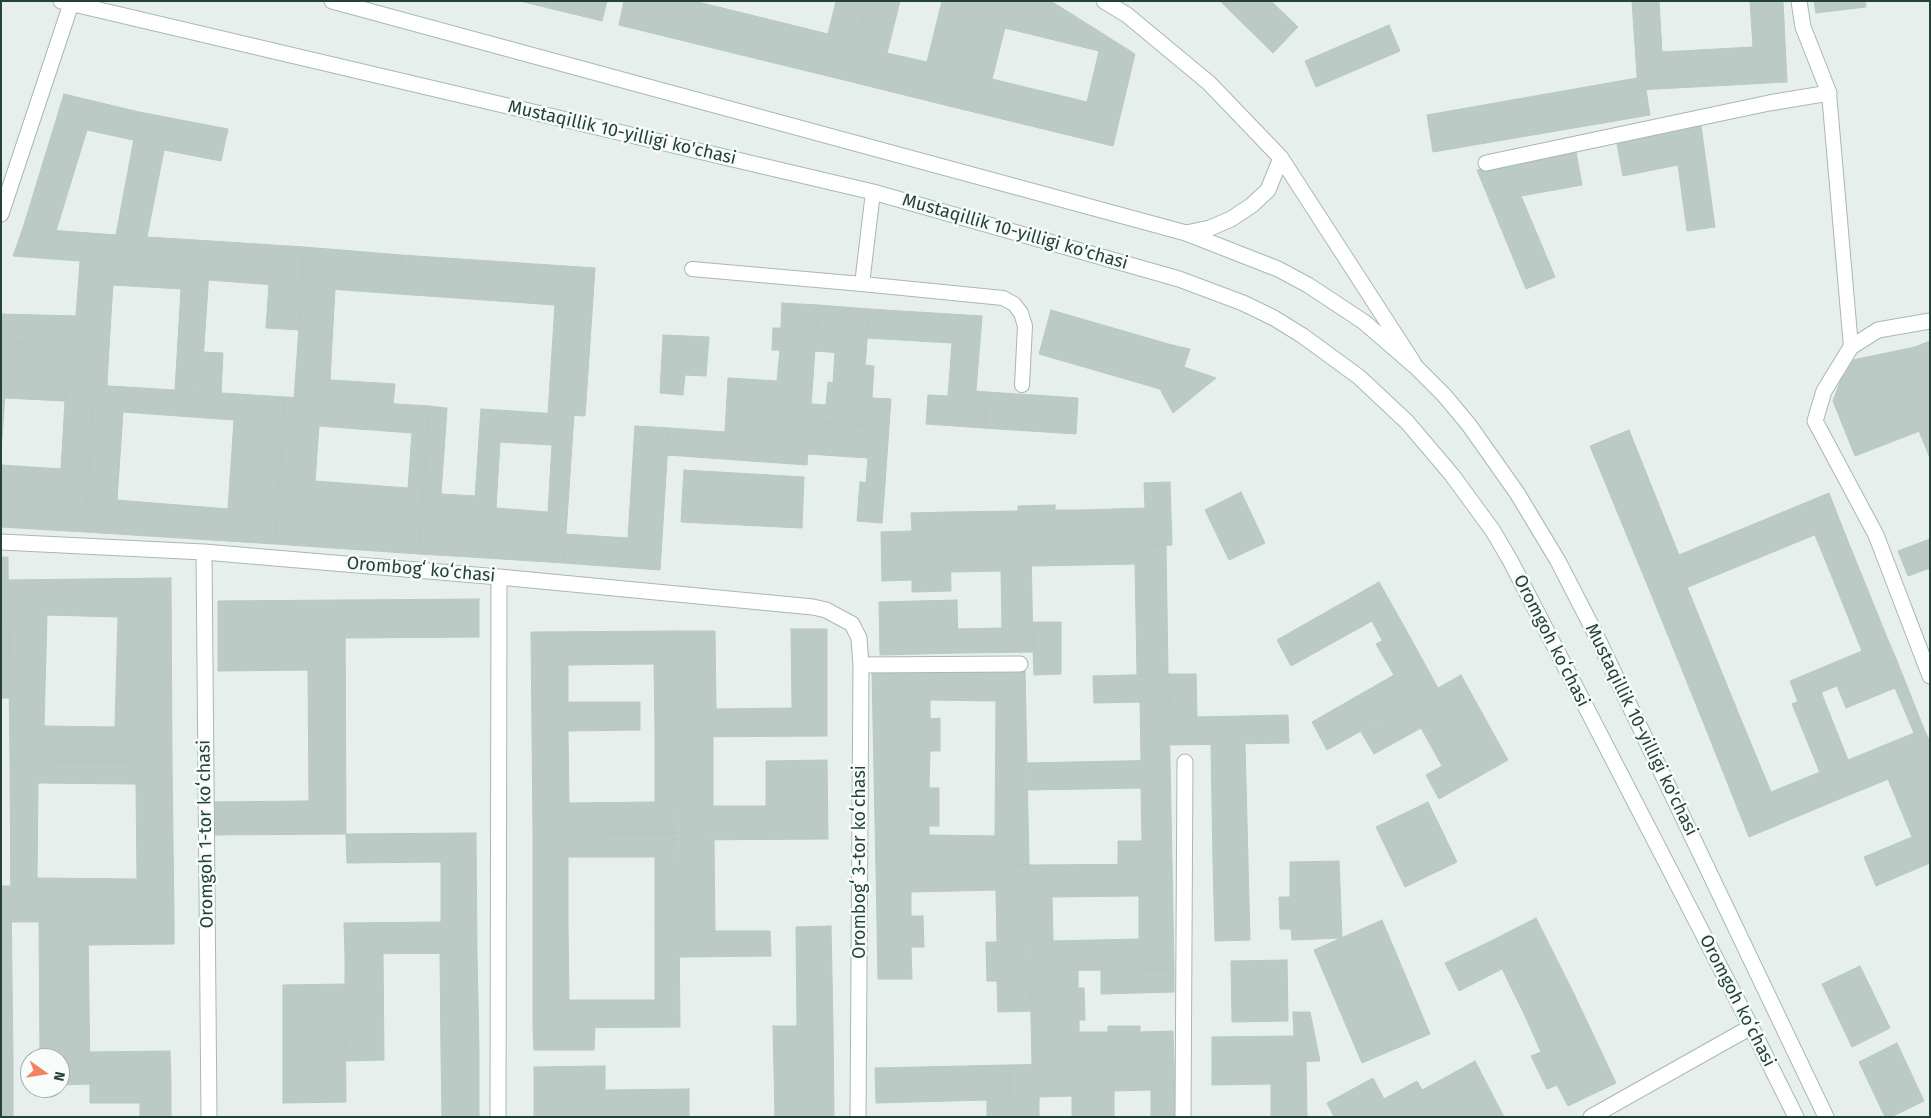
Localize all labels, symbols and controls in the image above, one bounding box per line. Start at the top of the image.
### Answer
street label: Mustaqillik 10-yilligi ko'chasi [506,96,738,170]
street label: Mustaqillik 10-yilligi ko'chasi [900,189,1130,275]
street label: Orombogʻ koʻchasi [346,553,496,587]
street label: Oromgoh koʻchasi [1508,571,1594,711]
street label: Mustaqillik 10-yilligi ko'chasi [1580,620,1702,840]
street label: Oromgoh 1-tor koʻchasi [194,740,218,928]
street label: Orombogʻ 3-tor koʻchasi [849,765,871,959]
street label: Oromgoh koʻchasi [1694,931,1780,1071]
north arrow [20,1048,70,1098]
text: N [50,1070,68,1083]

